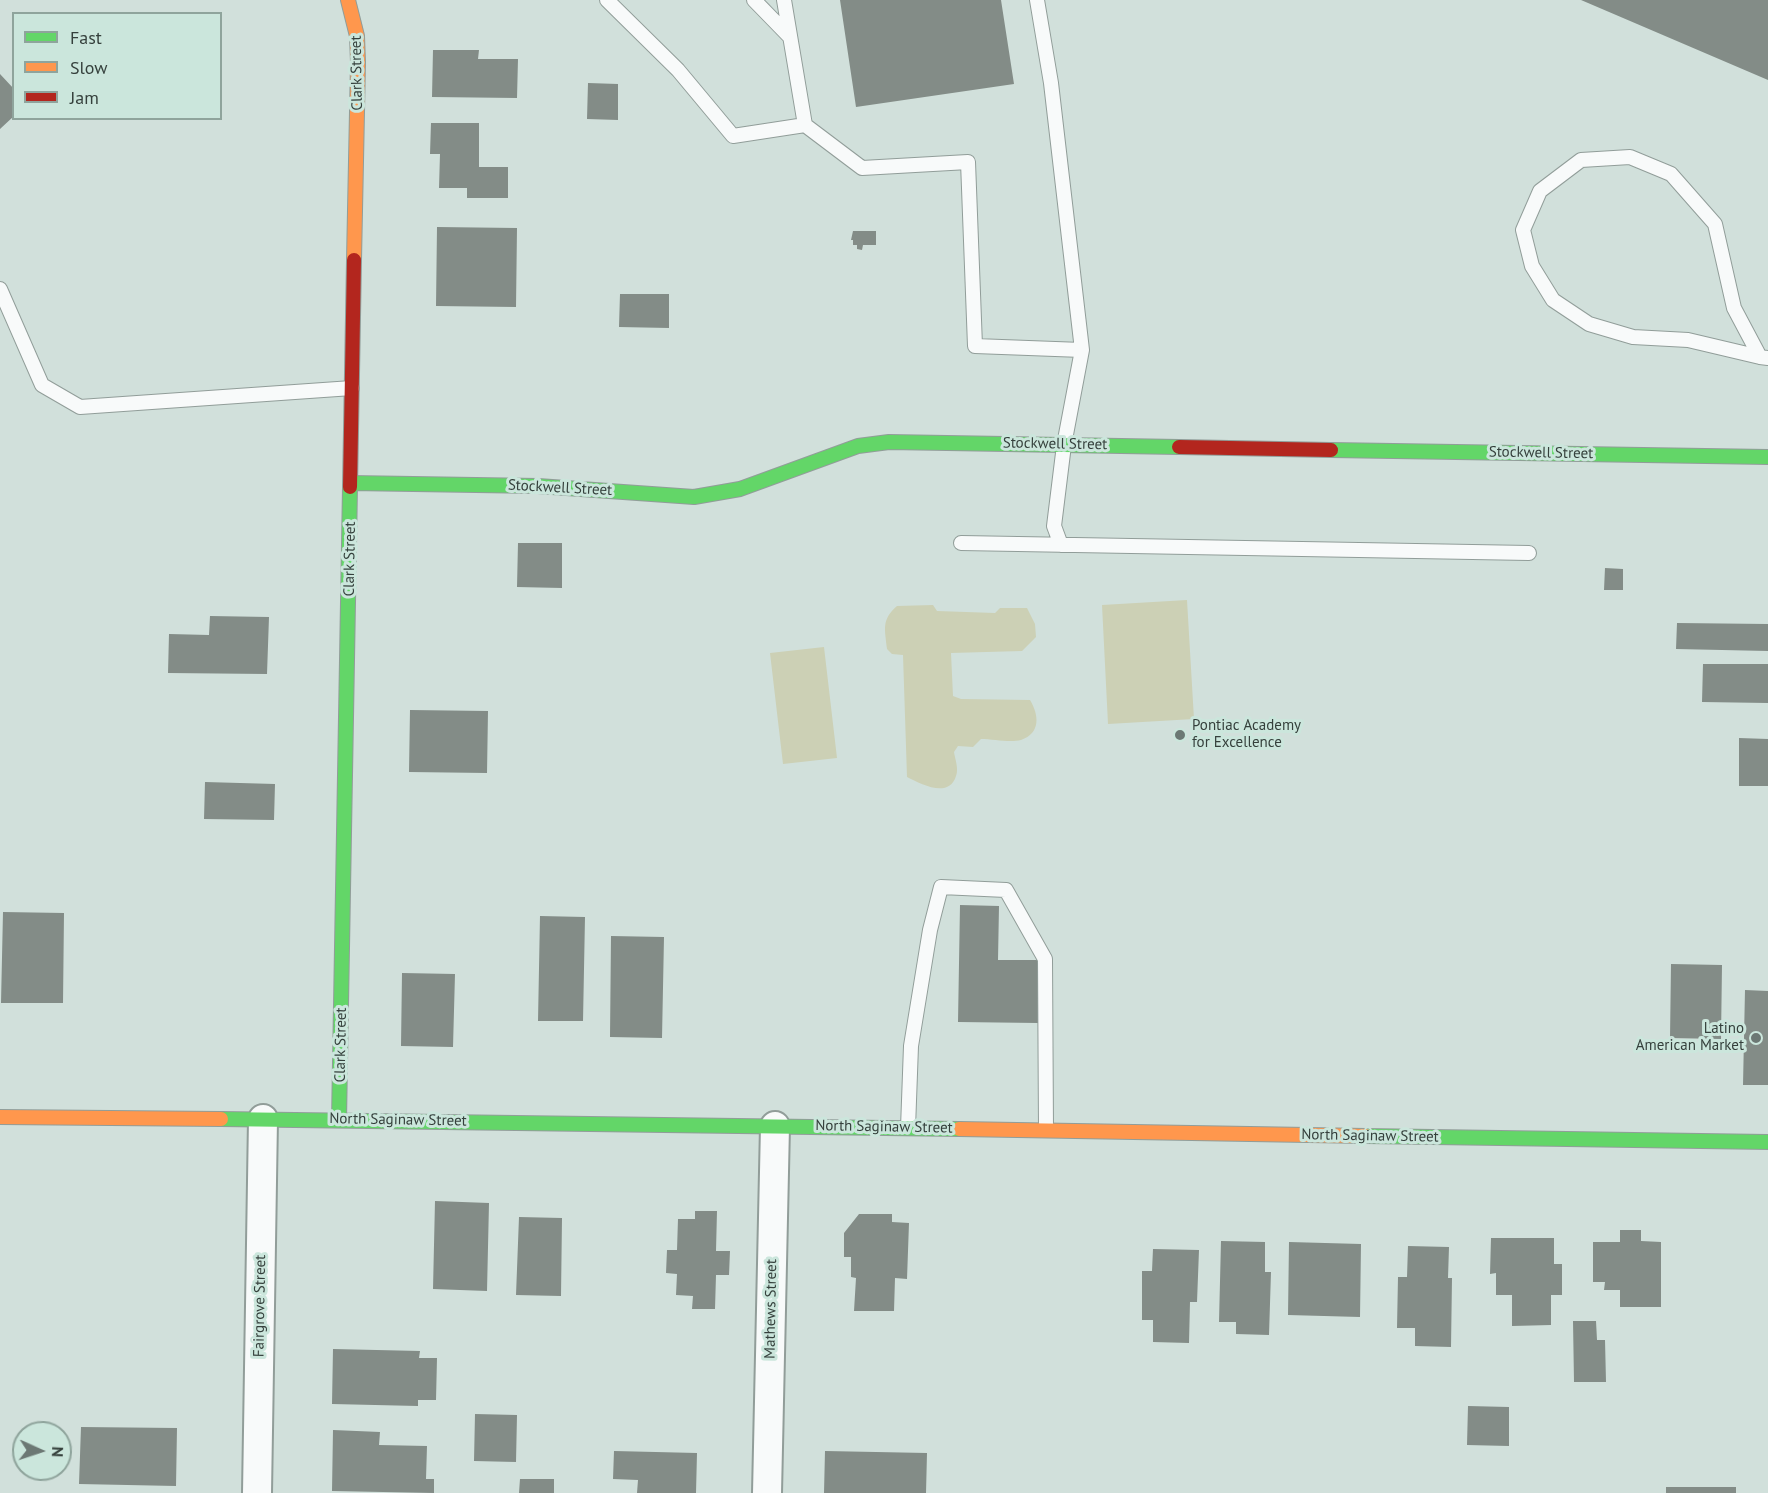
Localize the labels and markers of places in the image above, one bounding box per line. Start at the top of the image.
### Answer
place label: Pontiac Academy for Excellence [1192,717,1301,752]
marker: Pontiac Academy for Excellence [1173,728,1187,742]
place label: Latino American Market [1636,1020,1744,1055]
marker: Latino American Market [1749,1031,1763,1045]

